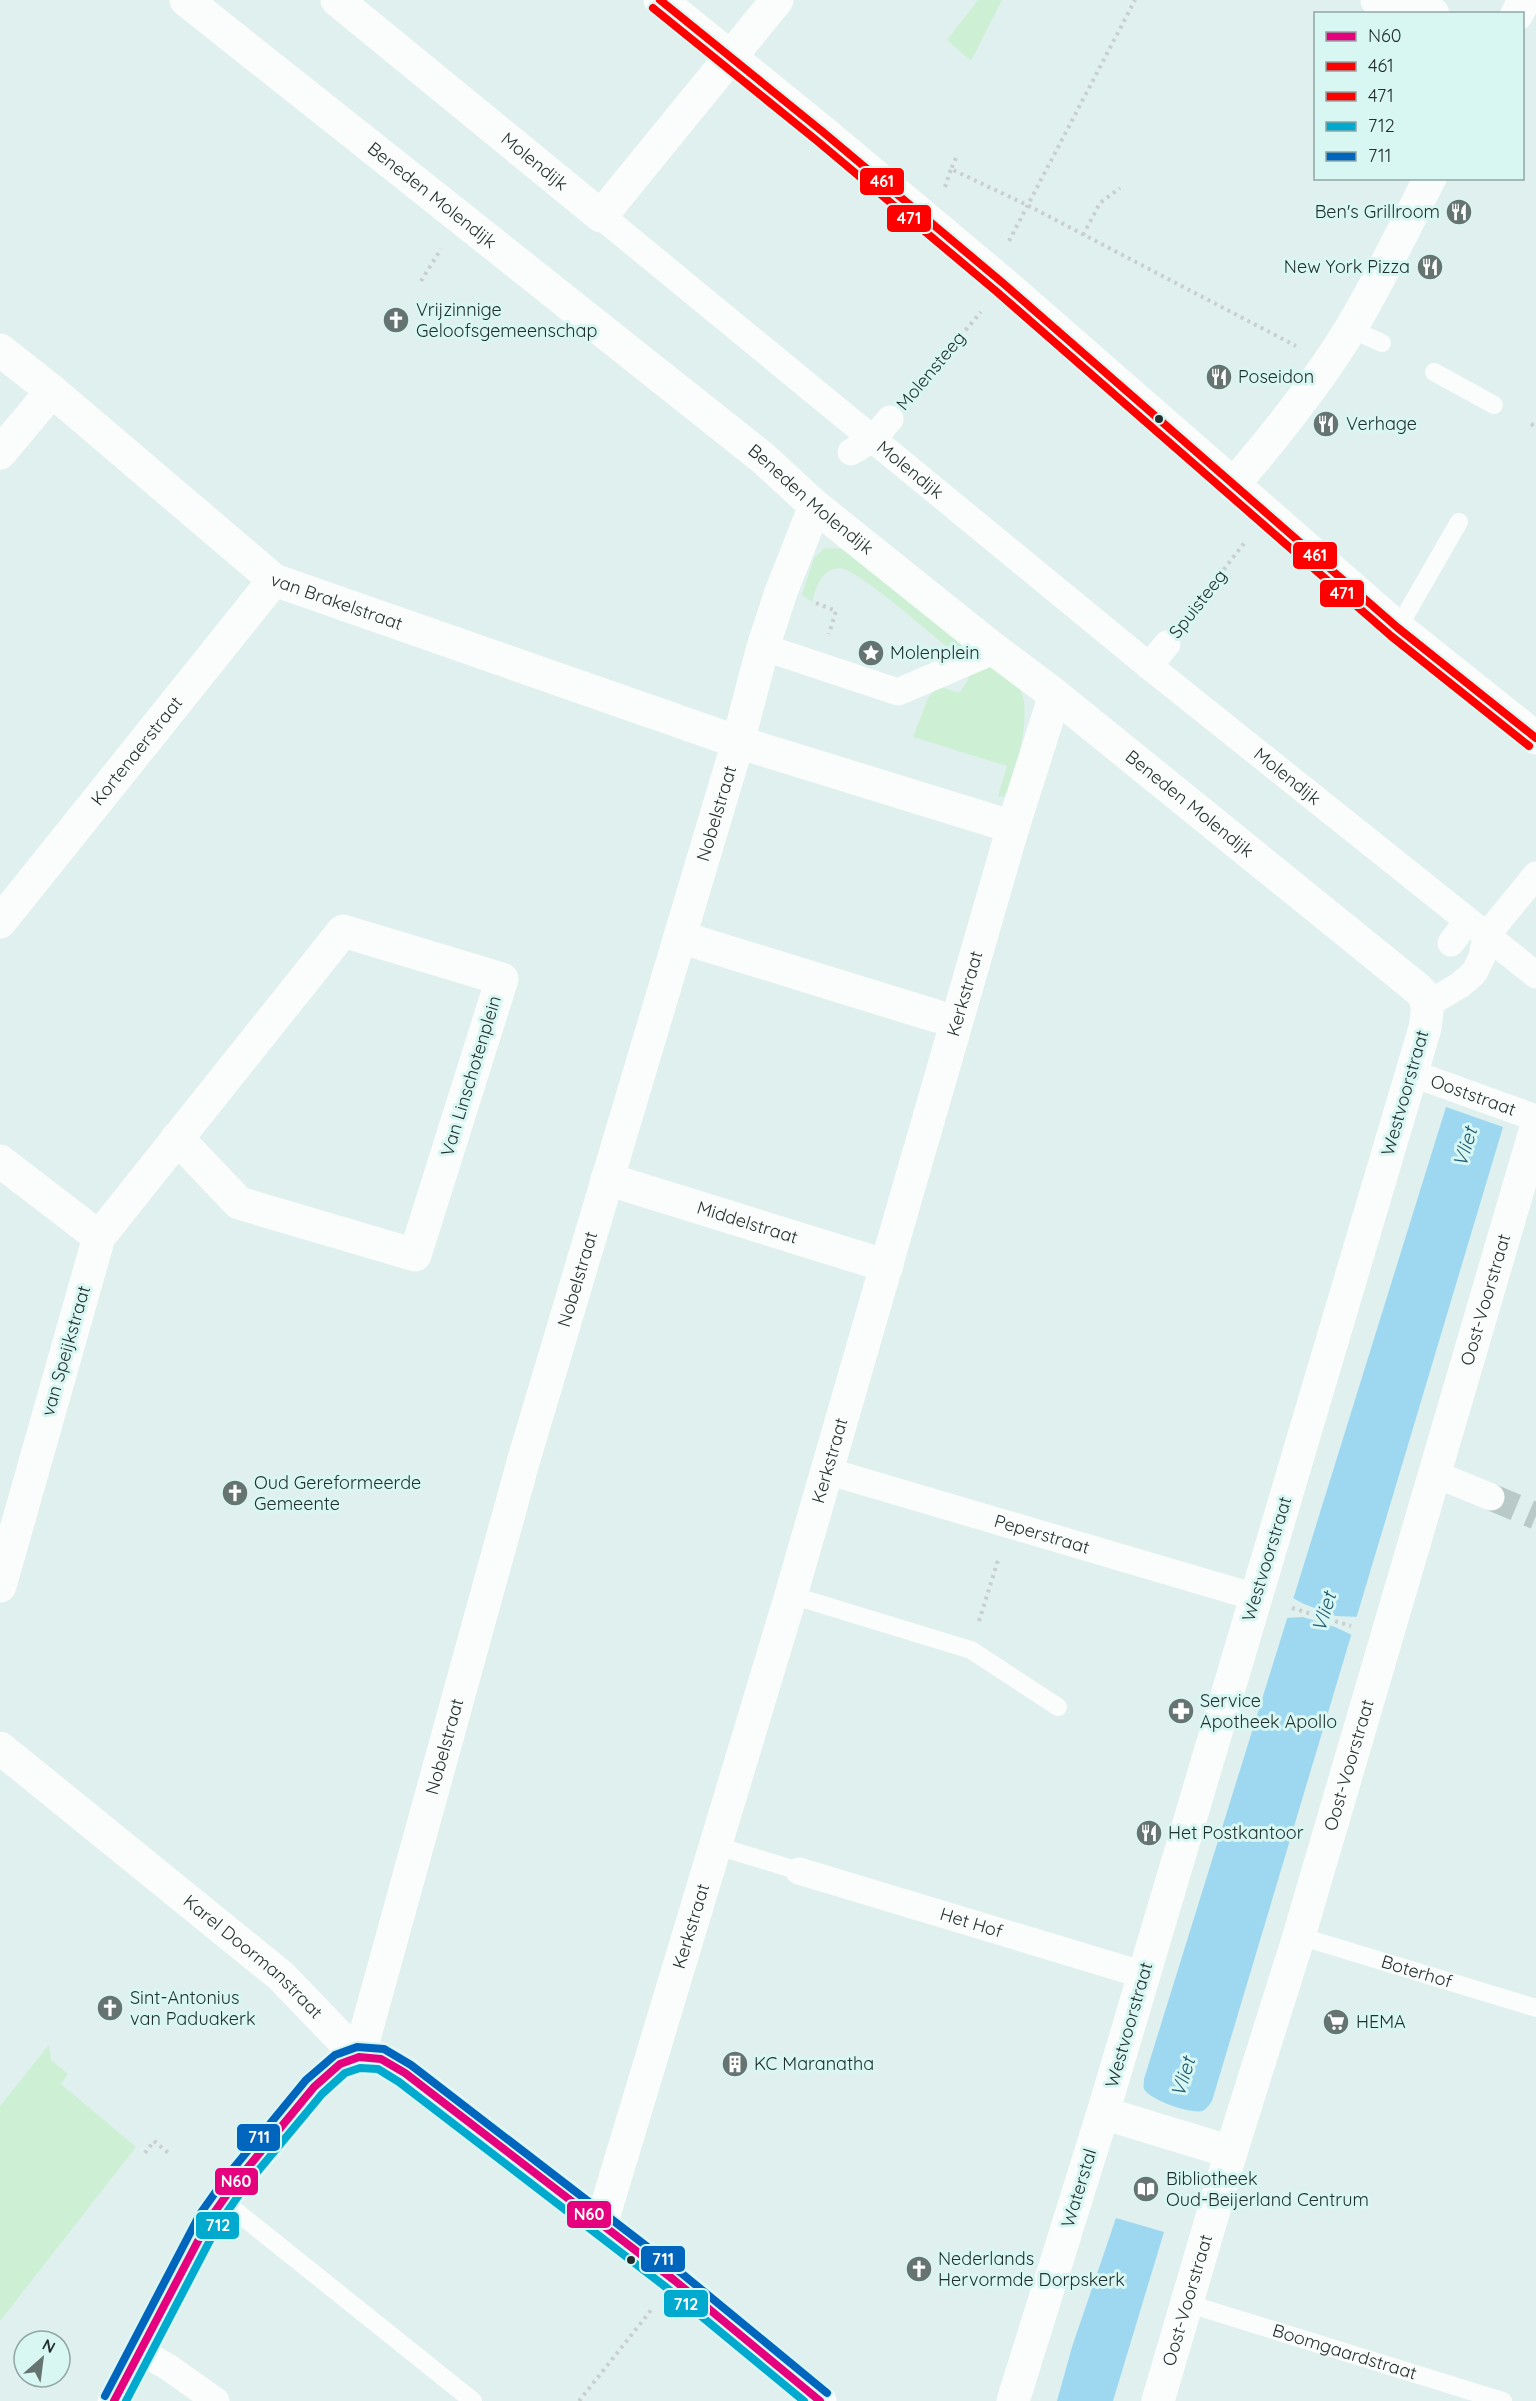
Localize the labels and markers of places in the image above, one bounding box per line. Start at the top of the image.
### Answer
restaurant icon: Ben's Grillroom [1444,197,1474,227]
place label: Ben's Grillroom [1315,200,1440,223]
restaurant icon: New York Pizza [1415,252,1445,282]
place label: New York Pizza [1284,255,1410,278]
place label: Vrijzinnige Geloofsgemeenschap [416,298,597,342]
church icon: Vrijzinnige Geloofsgemeenschap [381,305,411,335]
restaurant icon: Poseidon [1204,362,1234,392]
place label: Poseidon [1238,365,1314,388]
restaurant icon: Verhage [1311,409,1341,439]
place label: Verhage [1346,412,1417,435]
unlabelled marker [1153,413,1165,425]
place icon: Molenplein [856,638,886,668]
place label: Molenplein [890,641,980,664]
place label: Oud Gereformeerde Gemeente [254,1471,421,1515]
church icon: Oud Gereformeerde Gemeente [220,1478,250,1508]
place label: Service Apotheek Apollo [1200,1689,1337,1733]
pharmacy icon: Service Apotheek Apollo [1166,1696,1196,1726]
restaurant icon: Het Postkantoor [1134,1818,1164,1848]
place label: Het Postkantoor [1168,1821,1304,1844]
place label: Sint-Antonius van Paduakerk [130,1986,256,2030]
church icon: Sint-Antonius van Paduakerk [95,1993,125,2023]
supermarket icon: HEMA [1321,2007,1351,2037]
place label: HEMA [1356,2010,1406,2033]
building icon: KC Maranatha [720,2049,750,2079]
place label: KC Maranatha [754,2052,874,2075]
place label: Bibliotheek Oud-Beijerland Centrum [1166,2167,1369,2211]
library icon: Bibliotheek Oud-Beijerland Centrum [1131,2174,1161,2204]
place label: Nederlands Hervormde Dorpskerk [938,2247,1125,2291]
unlabelled marker [625,2254,637,2266]
church icon: Nederlands Hervormde Dorpskerk [904,2254,934,2284]

